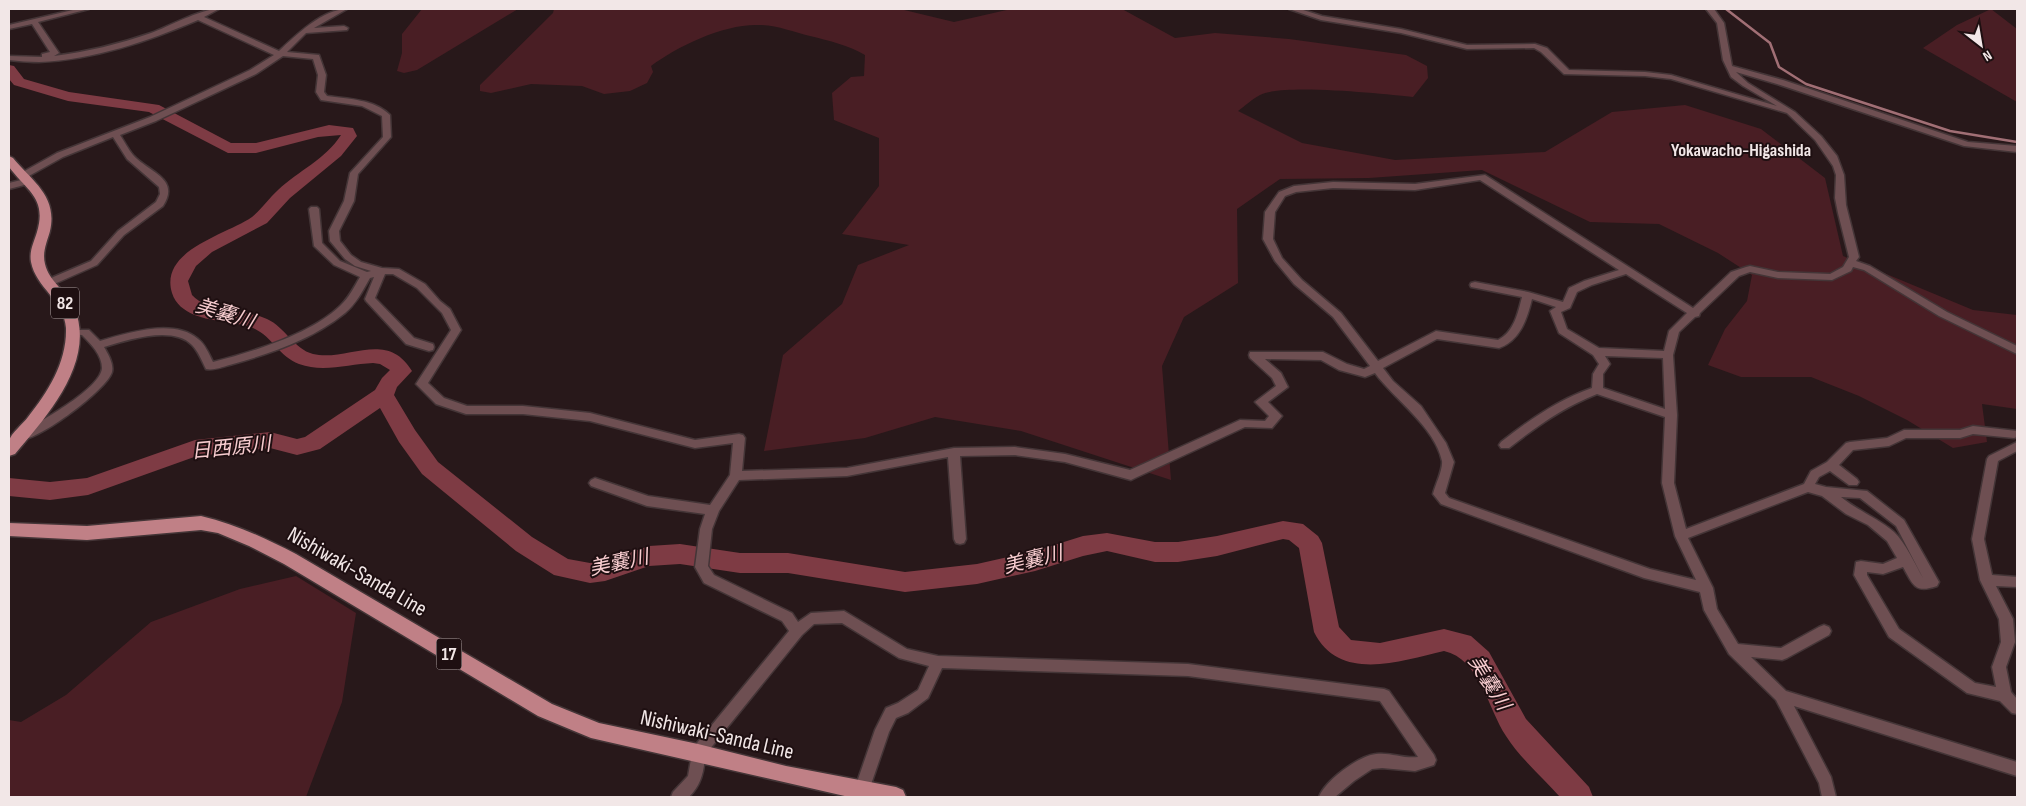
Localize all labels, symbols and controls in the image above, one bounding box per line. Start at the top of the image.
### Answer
north arrow [1956,20,2006,70]
text: N [1980,47,1995,65]
district label: Yokawacho-Higashida [1671,140,1811,161]
road number: 82 [51,288,79,318]
water label: 美嚢川 [193,294,259,335]
water label: 日西原川 [190,432,274,464]
street label: Nishiwaki-Sanda Line [282,521,432,623]
water label: 美嚢川 [1001,541,1067,579]
water label: 美嚢川 [587,545,653,581]
road number: 17 [436,639,462,670]
water label: 美嚢川 [1463,651,1516,716]
street label: Nishiwaki-Sanda Line [638,704,796,766]

